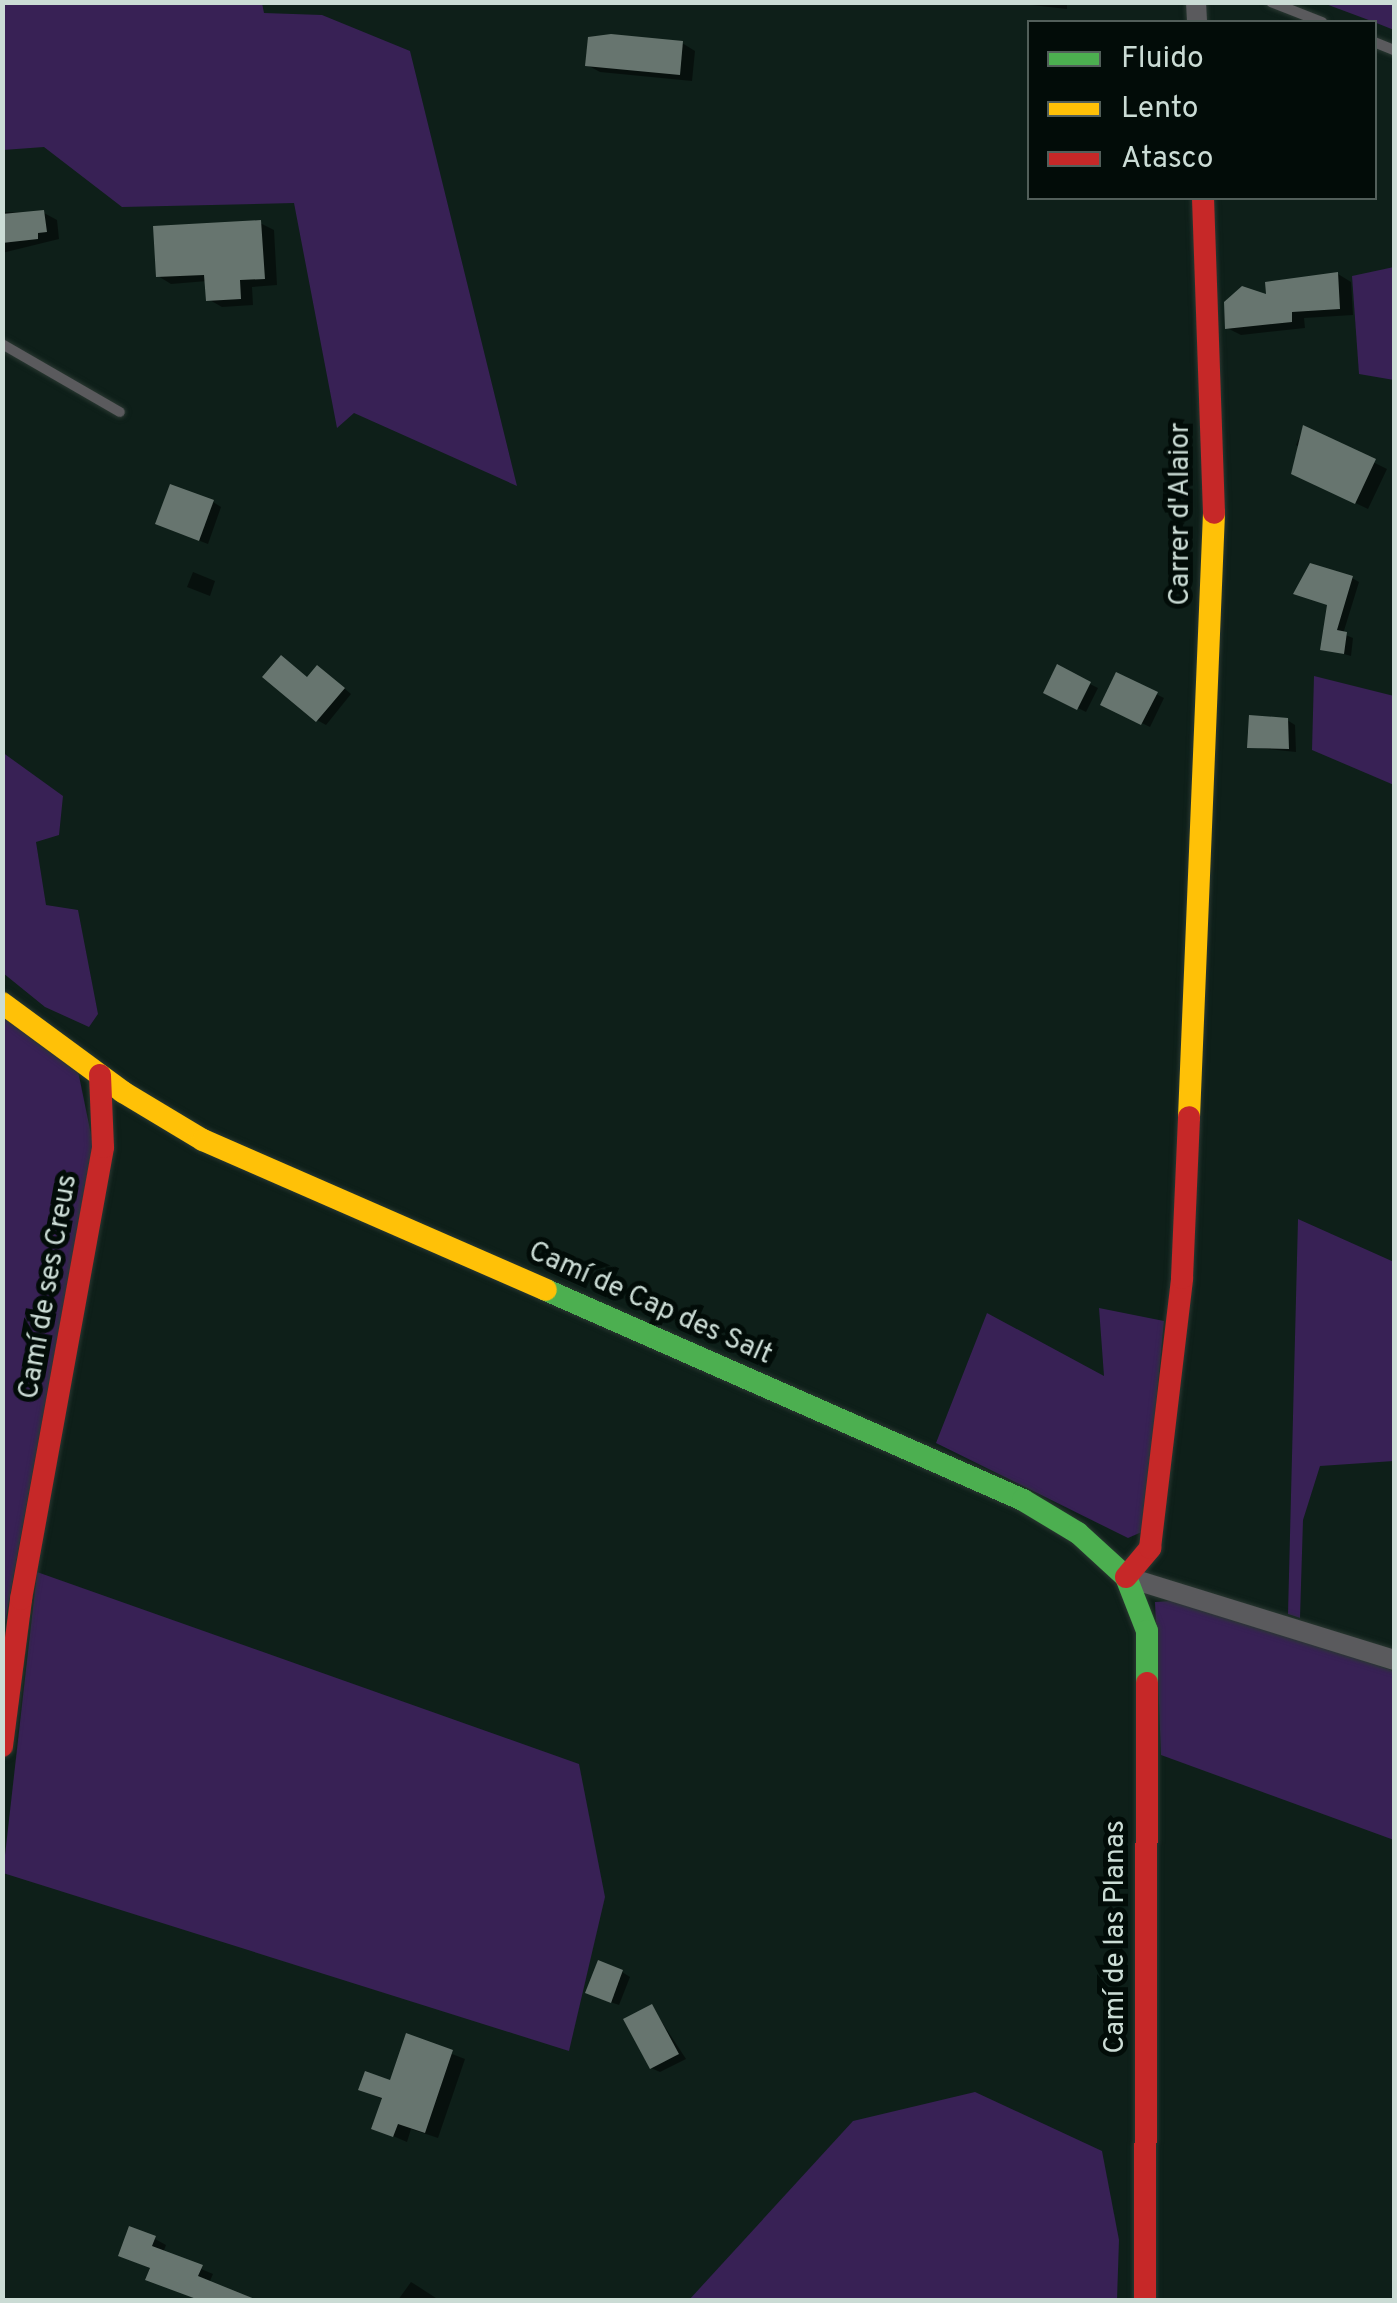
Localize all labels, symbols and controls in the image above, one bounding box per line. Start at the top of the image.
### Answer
legend [1027,20,1377,200]
text: Fluido [1121,41,1204,78]
text: Lento [1121,91,1198,128]
text: Atasco [1121,141,1214,178]
street label: Carrer d'Alaior [1164,422,1198,606]
street label: Camí de ses Creus [13,1172,85,1402]
street label: Camí de Cap des Salt [523,1235,777,1373]
street label: Camí de las Planas [1099,1820,1133,2054]

